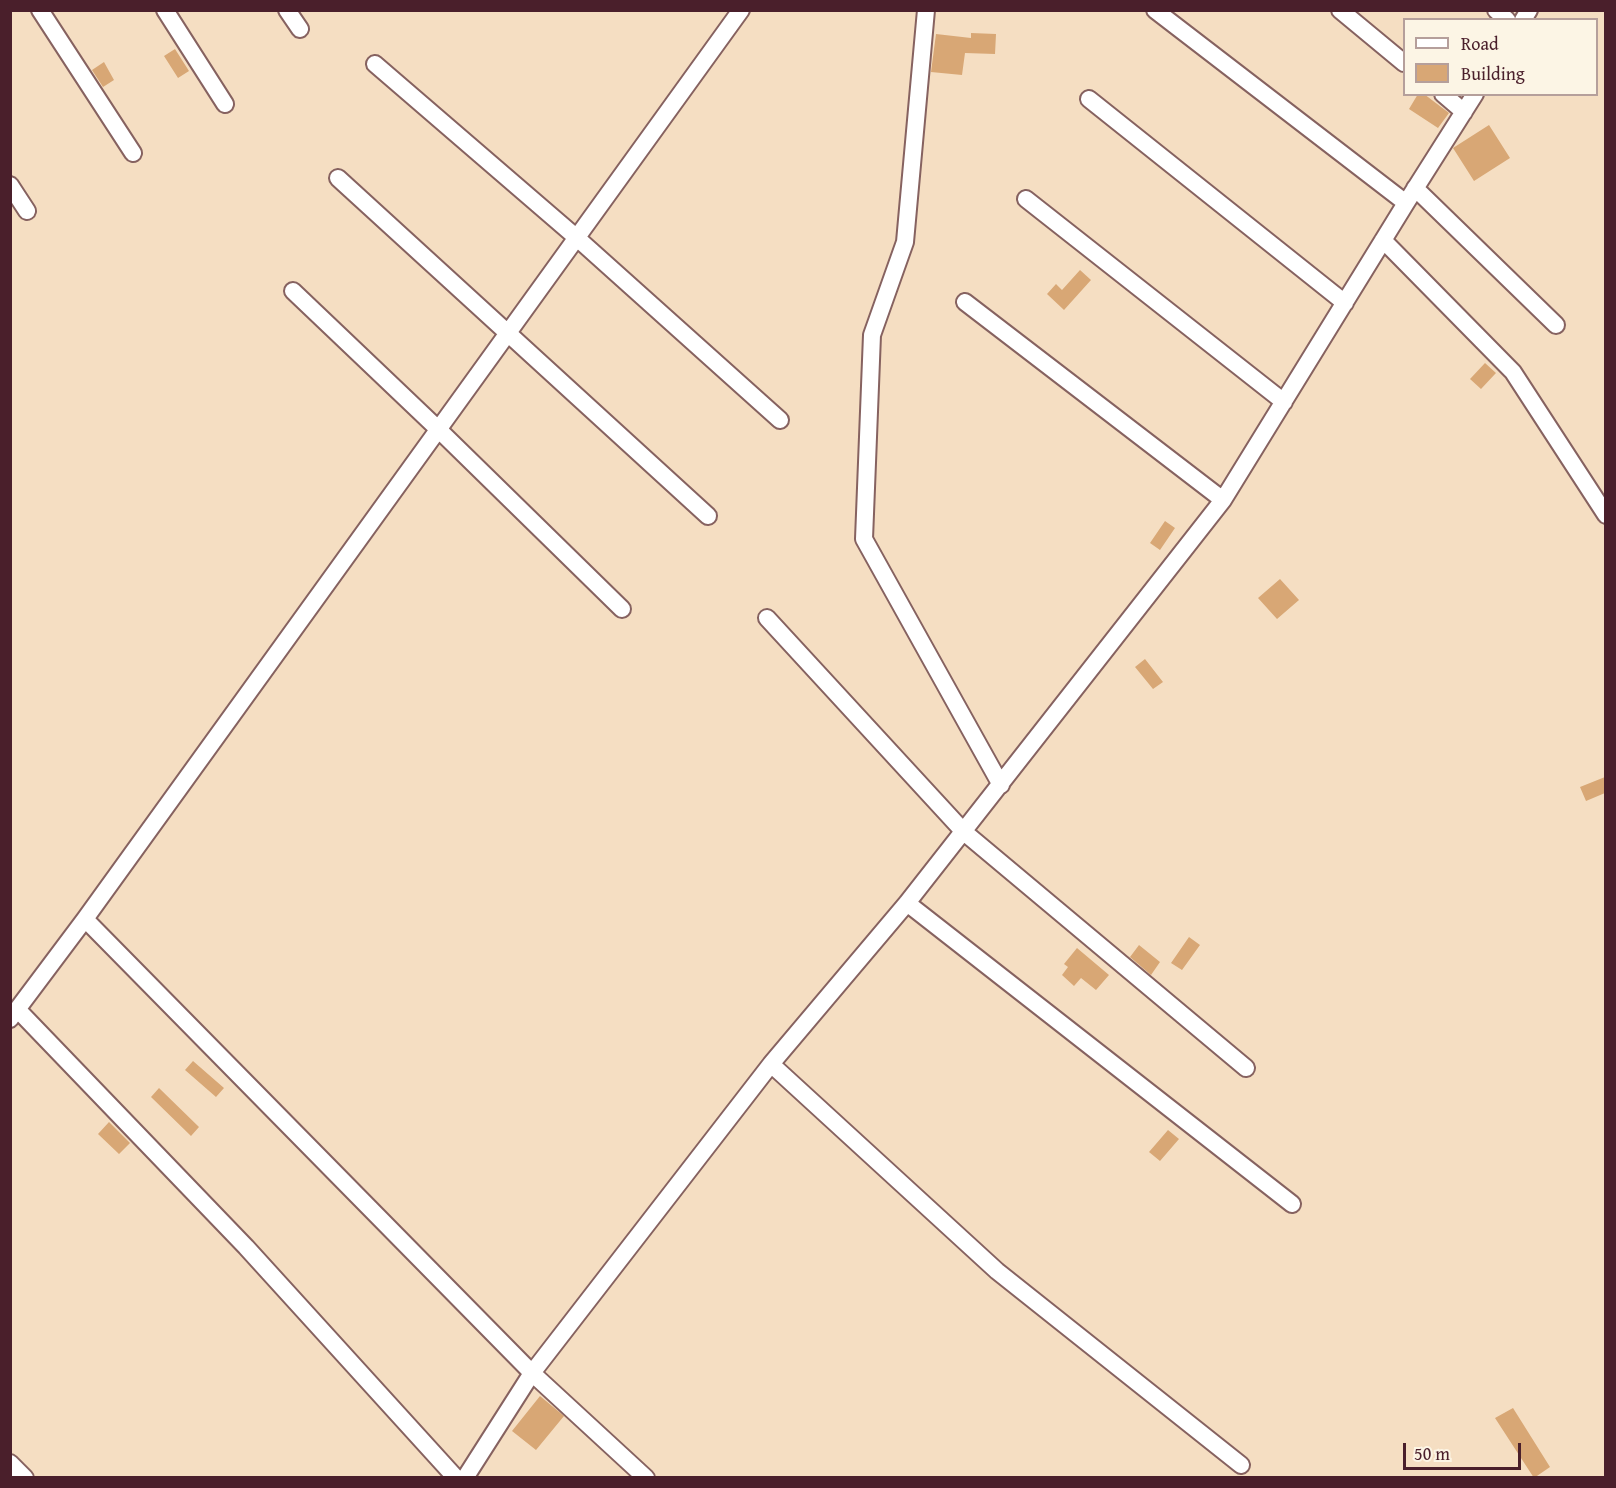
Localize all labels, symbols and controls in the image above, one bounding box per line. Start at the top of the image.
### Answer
legend [1403,18,1598,96]
text: Road [1461,30,1499,57]
text: Building [1461,60,1525,87]
scale bar [1406,1431,1524,1469]
text: 50 m [1414,1440,1450,1467]

